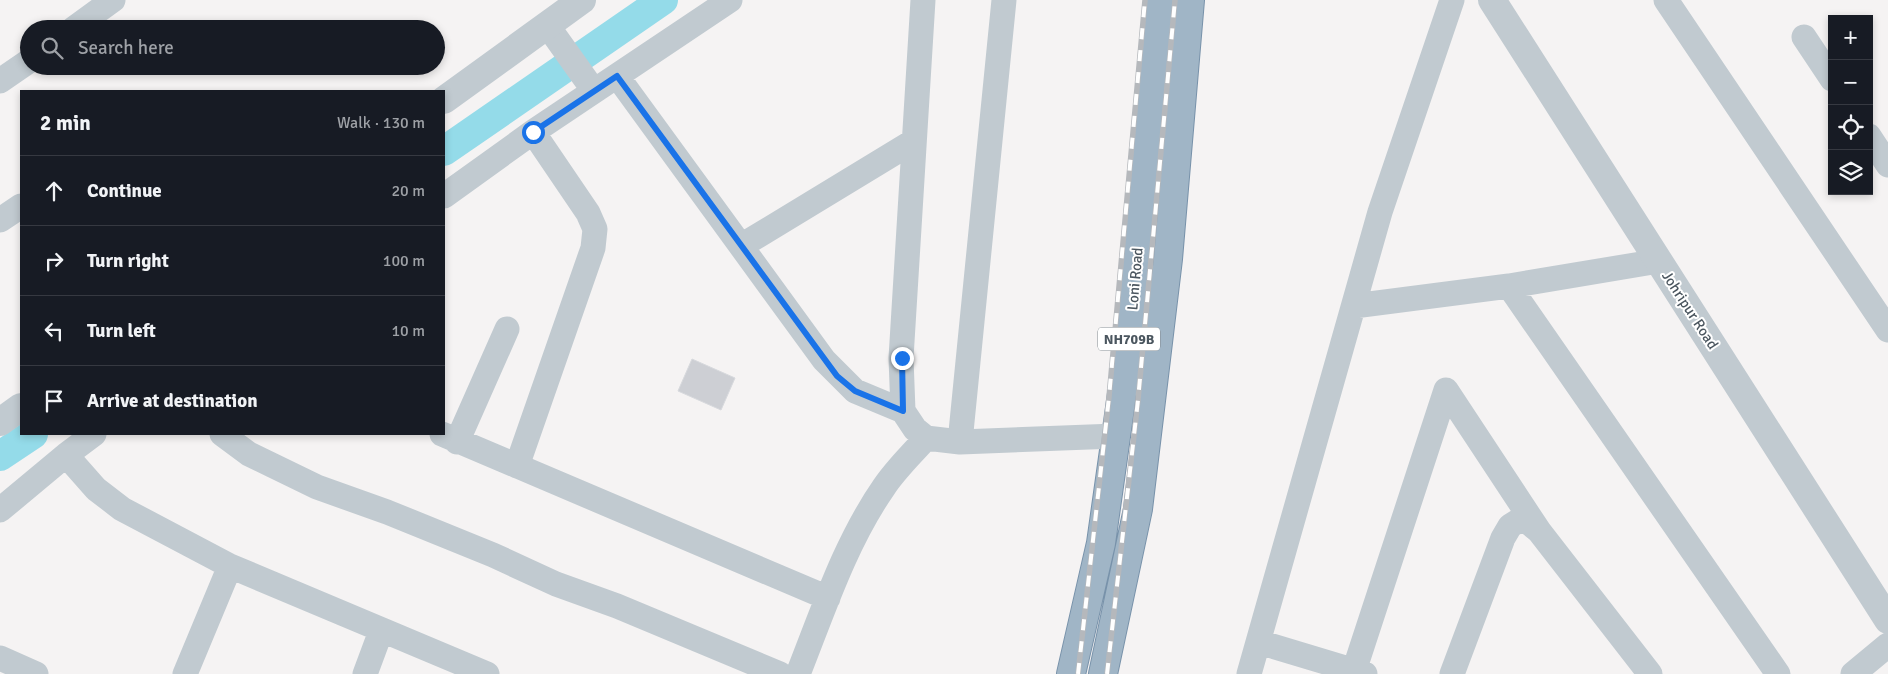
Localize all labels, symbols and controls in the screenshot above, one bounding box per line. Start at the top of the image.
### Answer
map controls [1828,15,1873,195]
button: + [1828,15,1873,60]
search box [20,20,445,75]
icon: search [38,34,66,62]
text: Search here [78,36,174,60]
button: − [1828,60,1873,105]
button: locate [1828,105,1873,150]
text: 2 min [40,110,91,136]
text: Walk · 130 m [337,113,425,133]
route start [522,121,545,144]
button: layers [1828,150,1873,195]
icon: ahead [40,177,68,205]
text: Continue [87,179,162,203]
text: 20 m [391,181,425,201]
icon: right [40,247,68,275]
street label: Loni Road [1123,247,1147,311]
text: Turn right [87,249,169,273]
text: 100 m [383,251,425,271]
street label: Johripur Road [1658,268,1722,353]
icon: left [40,317,68,345]
text: Turn left [87,319,156,343]
text: 10 m [391,321,425,341]
road number: NH709B [1098,328,1160,350]
route end [891,347,914,370]
icon: arrive [40,387,68,415]
text: Arrive at destination [87,389,258,413]

